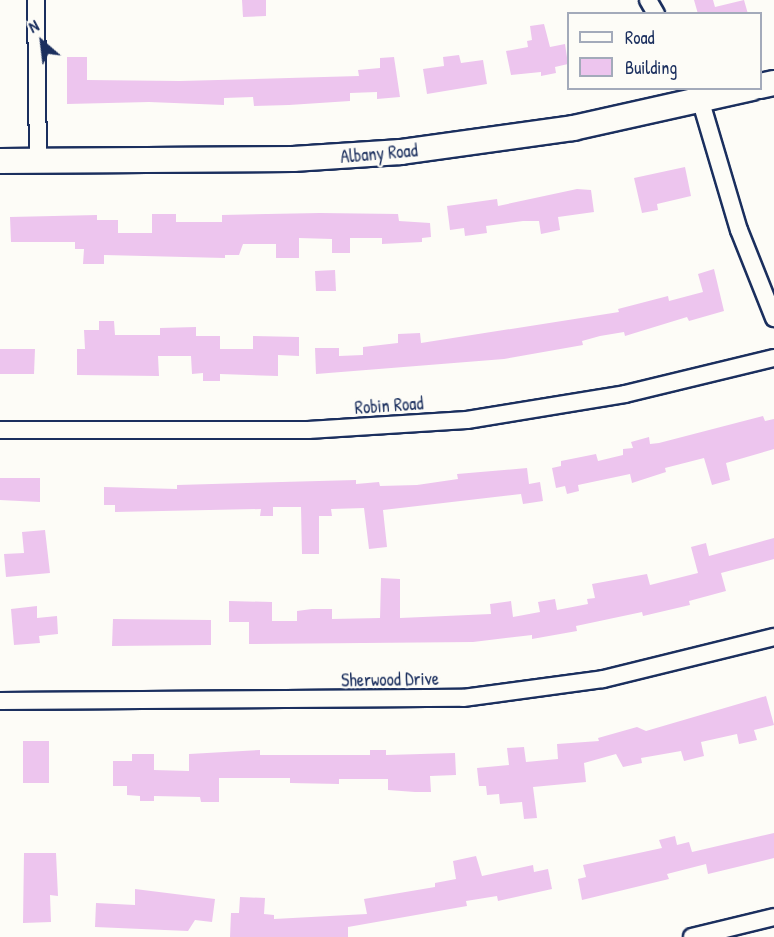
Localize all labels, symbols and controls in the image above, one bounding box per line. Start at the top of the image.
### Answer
north arrow [12,12,72,72]
legend [567,12,762,90]
text: N [25,14,42,38]
text: Road [625,25,655,50]
text: Building [625,55,677,80]
street label: Albany Road [339,140,419,168]
street label: Robin Road [354,393,424,419]
street label: Sherwood Drive [341,668,439,692]

